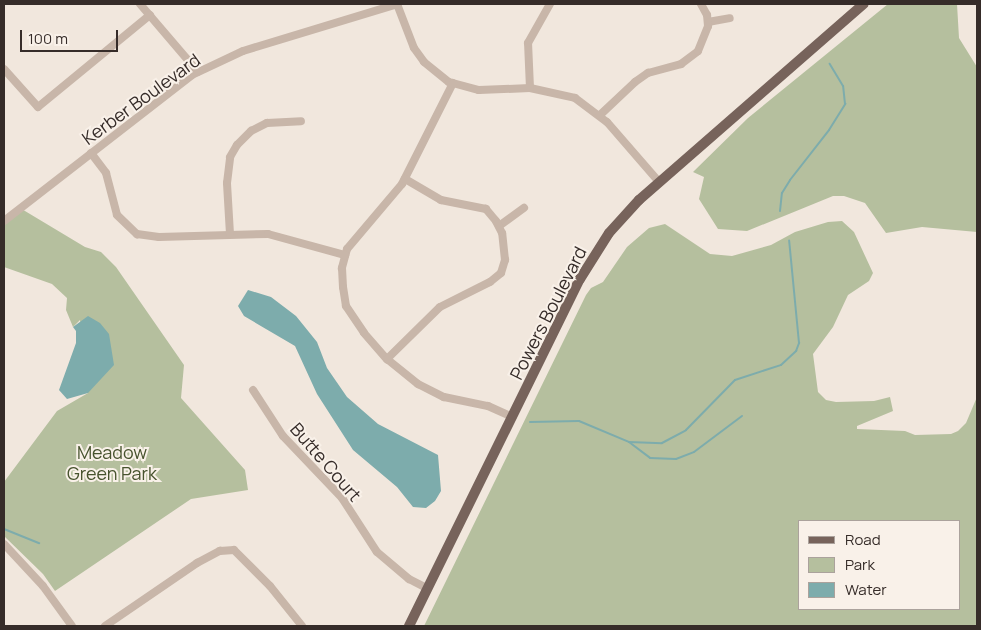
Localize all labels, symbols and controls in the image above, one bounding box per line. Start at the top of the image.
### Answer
scale bar [22,20,120,52]
text: 100 m [28,28,68,49]
street label: Kerber Boulevard [78,49,204,149]
street label: Powers Boulevard [505,243,591,383]
street label: Butte Court [286,418,366,506]
park label: Meadow Green Park [67,442,157,484]
legend [798,520,961,610]
text: Road [845,529,881,550]
text: Park [845,554,875,575]
text: Water [845,579,887,600]

